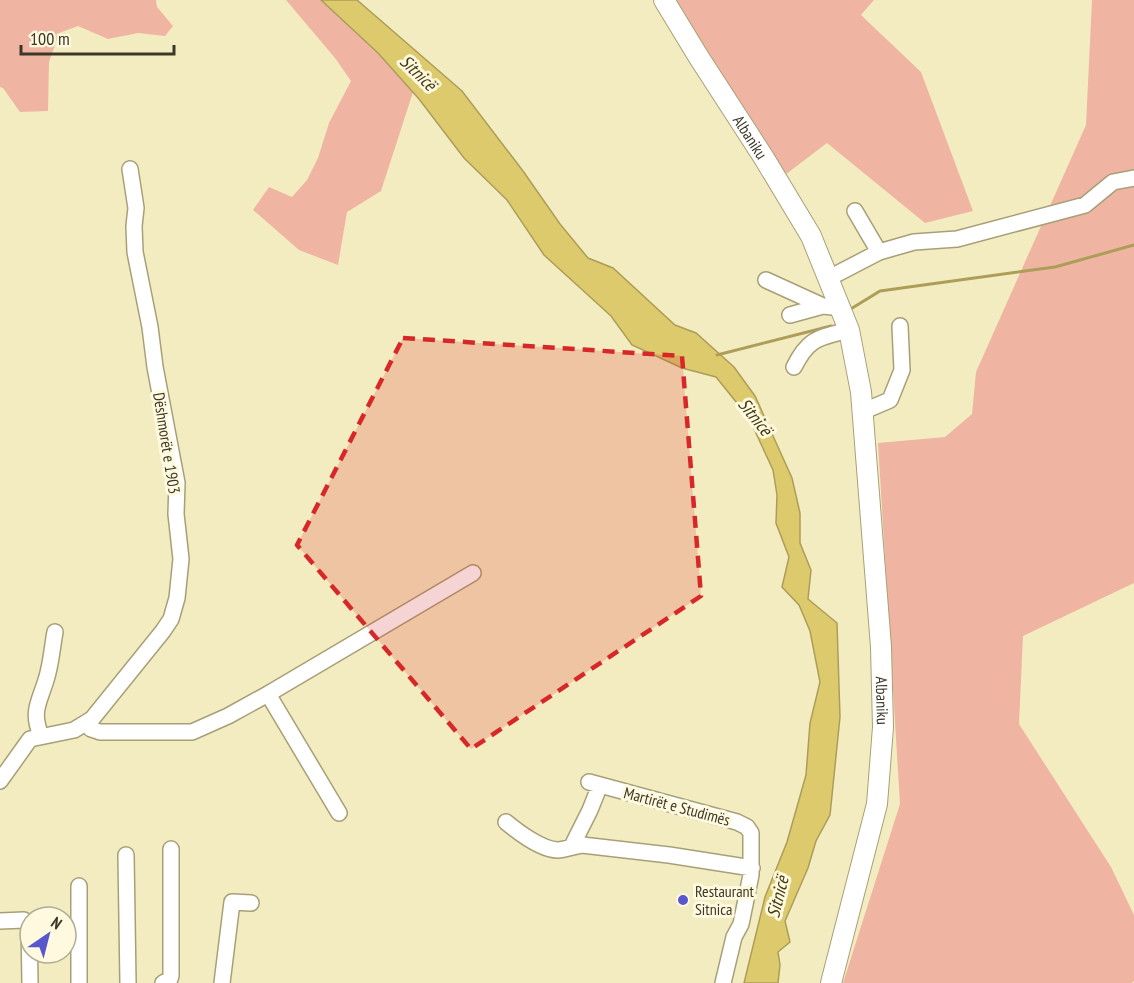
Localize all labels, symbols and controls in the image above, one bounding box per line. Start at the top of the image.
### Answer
scale bar [21,18,174,56]
text: 100 m [30,27,70,50]
water label: Sitnicë [395,50,443,97]
street label: Albaniku [729,111,772,163]
street label: Dëshmorët e 1903 [149,391,185,495]
water label: Sitnicë [733,393,779,442]
street label: Albaniku [872,676,893,725]
street label: Martirët e Studimës [622,782,732,830]
water label: Sitnicë [761,871,794,920]
place label: Restaurant Sitnica [695,881,755,919]
marker: Restaurant Sitnica [676,893,690,907]
north arrow [18,905,78,965]
text: N [47,912,66,933]

